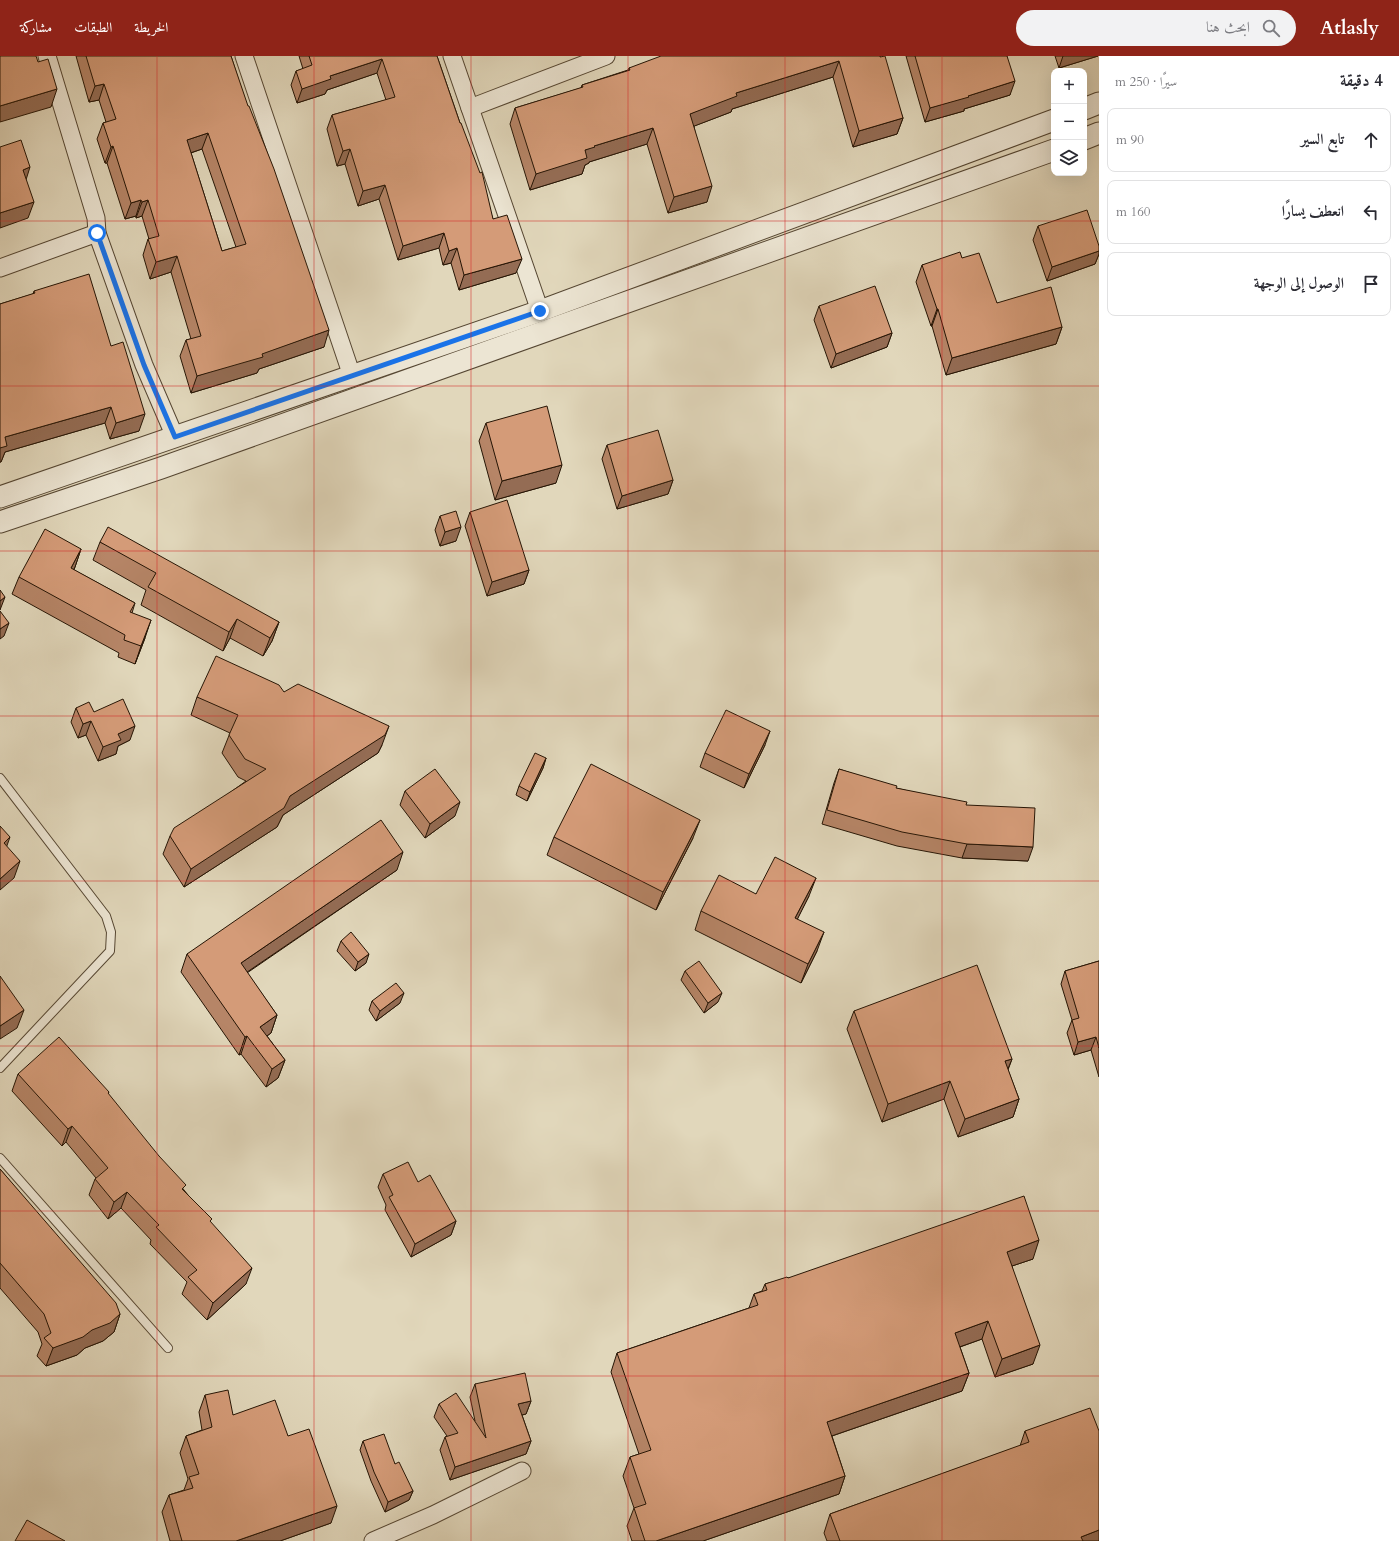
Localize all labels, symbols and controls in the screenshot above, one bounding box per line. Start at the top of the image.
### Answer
search box [1016,10,1296,46]
text: Atlasly [1320,15,1379,41]
text: ابحث هنا [1206,17,1250,37]
icon: search [1260,17,1282,39]
text: مشاركة [20,18,52,37]
text: الطبقات [74,18,112,37]
text: الخريطة [134,18,168,37]
map controls [1051,68,1087,176]
button: + [1051,68,1087,104]
text: 4 دقيقة [1340,69,1383,92]
text: سيرًا · 250 m [1115,73,1177,91]
button: − [1051,104,1087,140]
text: تابع السير [1301,129,1344,149]
icon: ahead [1360,129,1382,151]
text: 90 m [1116,131,1144,149]
button: layers [1051,140,1087,176]
text: انعطف يسارًا [1282,201,1344,221]
icon: left [1360,201,1382,223]
text: 160 m [1116,203,1150,221]
route start [88,224,106,242]
text: الوصول إلى الوجهة [1254,273,1344,293]
icon: arrive [1360,273,1382,295]
route end [531,302,549,320]

